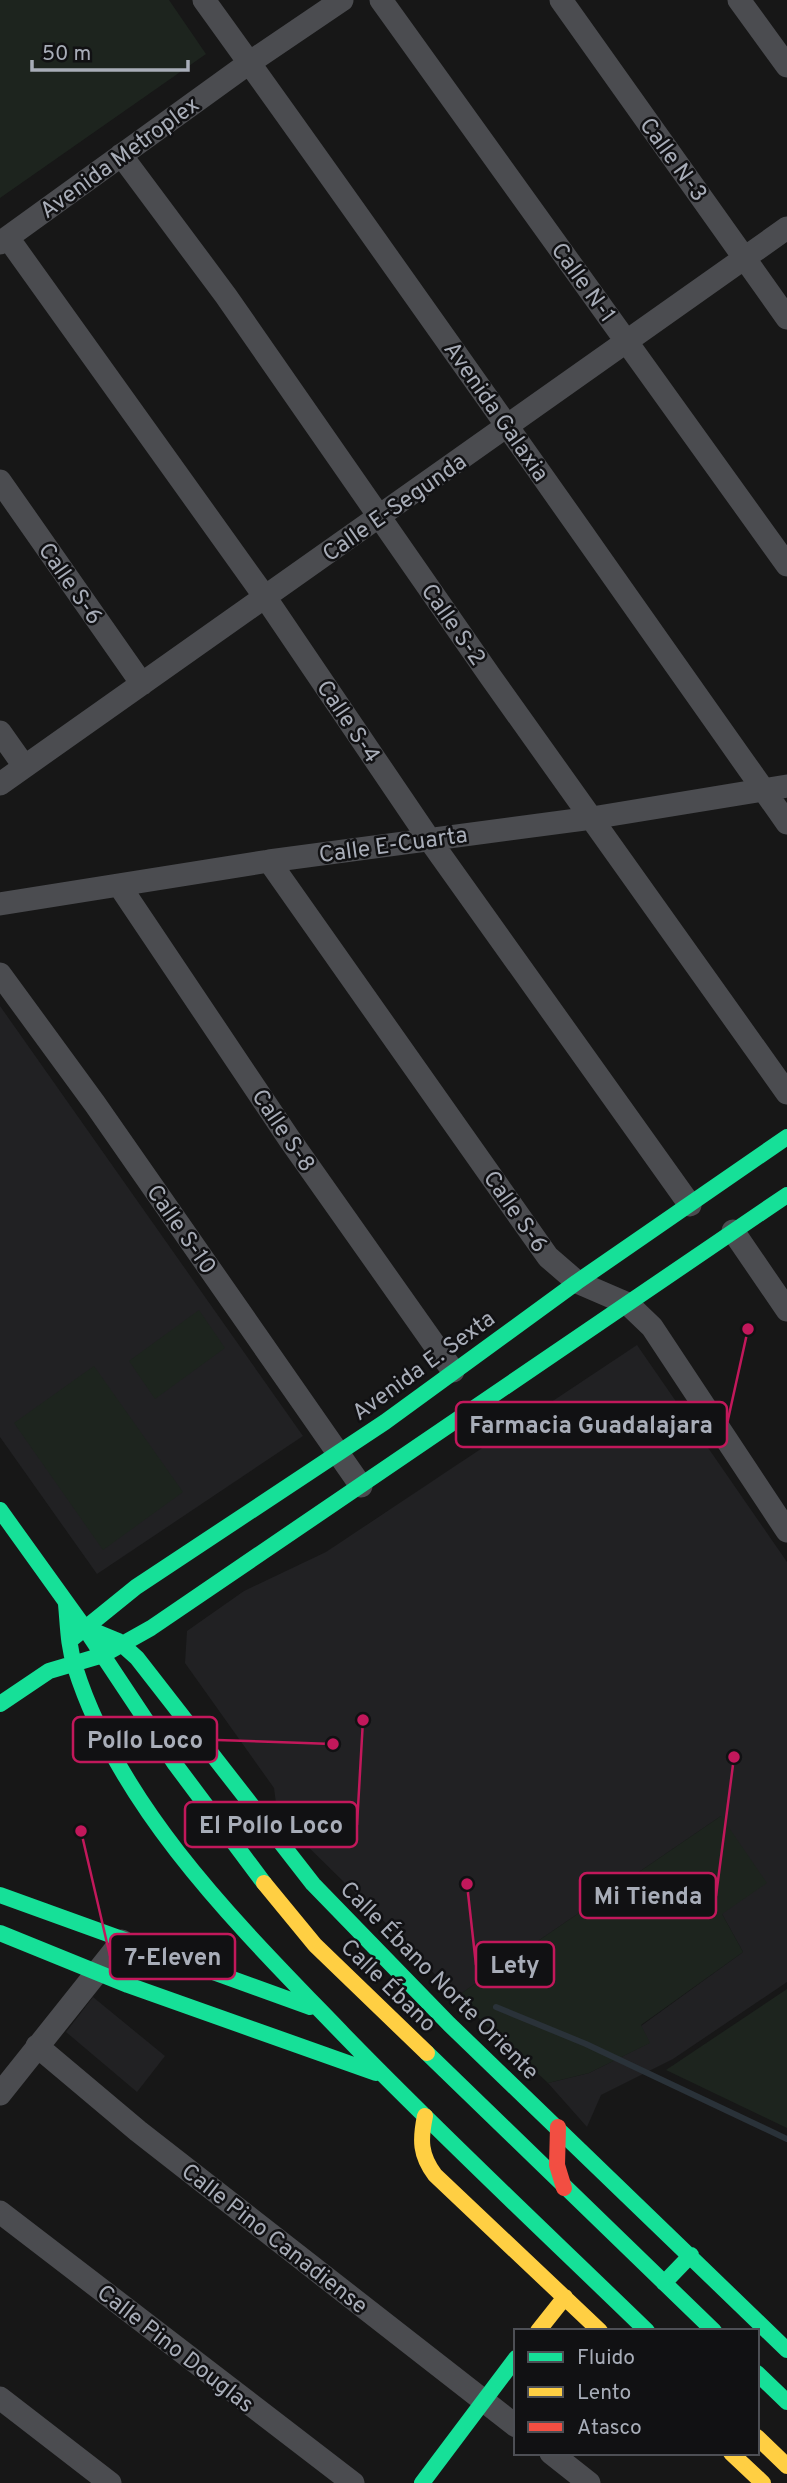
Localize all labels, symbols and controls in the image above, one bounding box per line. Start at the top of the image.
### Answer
scale bar [32,28,187,72]
text: 50 m [42,41,91,68]
street label: Avenida Metroplex [35,91,206,227]
street label: Calle N-3 [632,113,712,208]
street label: Calle N-1 [543,238,621,329]
street label: Avenida Galaxia [436,337,554,488]
street label: Calle E-Segunda [318,449,473,570]
street label: Calle S-6 [30,538,108,631]
street label: Calle S-2 [413,579,491,672]
street label: Calle S-4 [309,675,385,769]
street label: Calle E-Cuarta [317,822,469,871]
street label: Calle S-8 [244,1084,320,1178]
street label: Calle S-6 [475,1166,553,1259]
street label: Calle S-10 [139,1180,221,1281]
street label: Avenida E. Sexta [347,1305,502,1429]
callout: Farmacia Guadalajara [456,1402,727,1447]
text: Farmacia Guadalajara [469,1412,713,1442]
callout: Pollo Loco [73,1717,217,1762]
text: Pollo Loco [87,1727,203,1757]
callout: El Pollo Loco [185,1802,357,1847]
text: El Pollo Loco [199,1812,343,1842]
callout: Mi Tienda [580,1873,716,1918]
street label: Calle Ébano Norte Oriente [335,1875,545,2085]
text: Mi Tienda [594,1883,702,1913]
street label: Calle Ébano [335,1933,443,2037]
callout: 7-Eleven [110,1934,235,1979]
callout: Lety [476,1942,554,1987]
text: 7-Eleven [124,1944,222,1974]
text: Lety [490,1952,540,1982]
street label: Calle Pino Canadiense [174,2158,373,2322]
street label: Calle Pino Douglas [90,2280,259,2420]
legend [514,2329,759,2455]
text: Fluido [577,2345,635,2372]
text: Lento [577,2380,631,2407]
text: Atasco [577,2415,642,2442]

